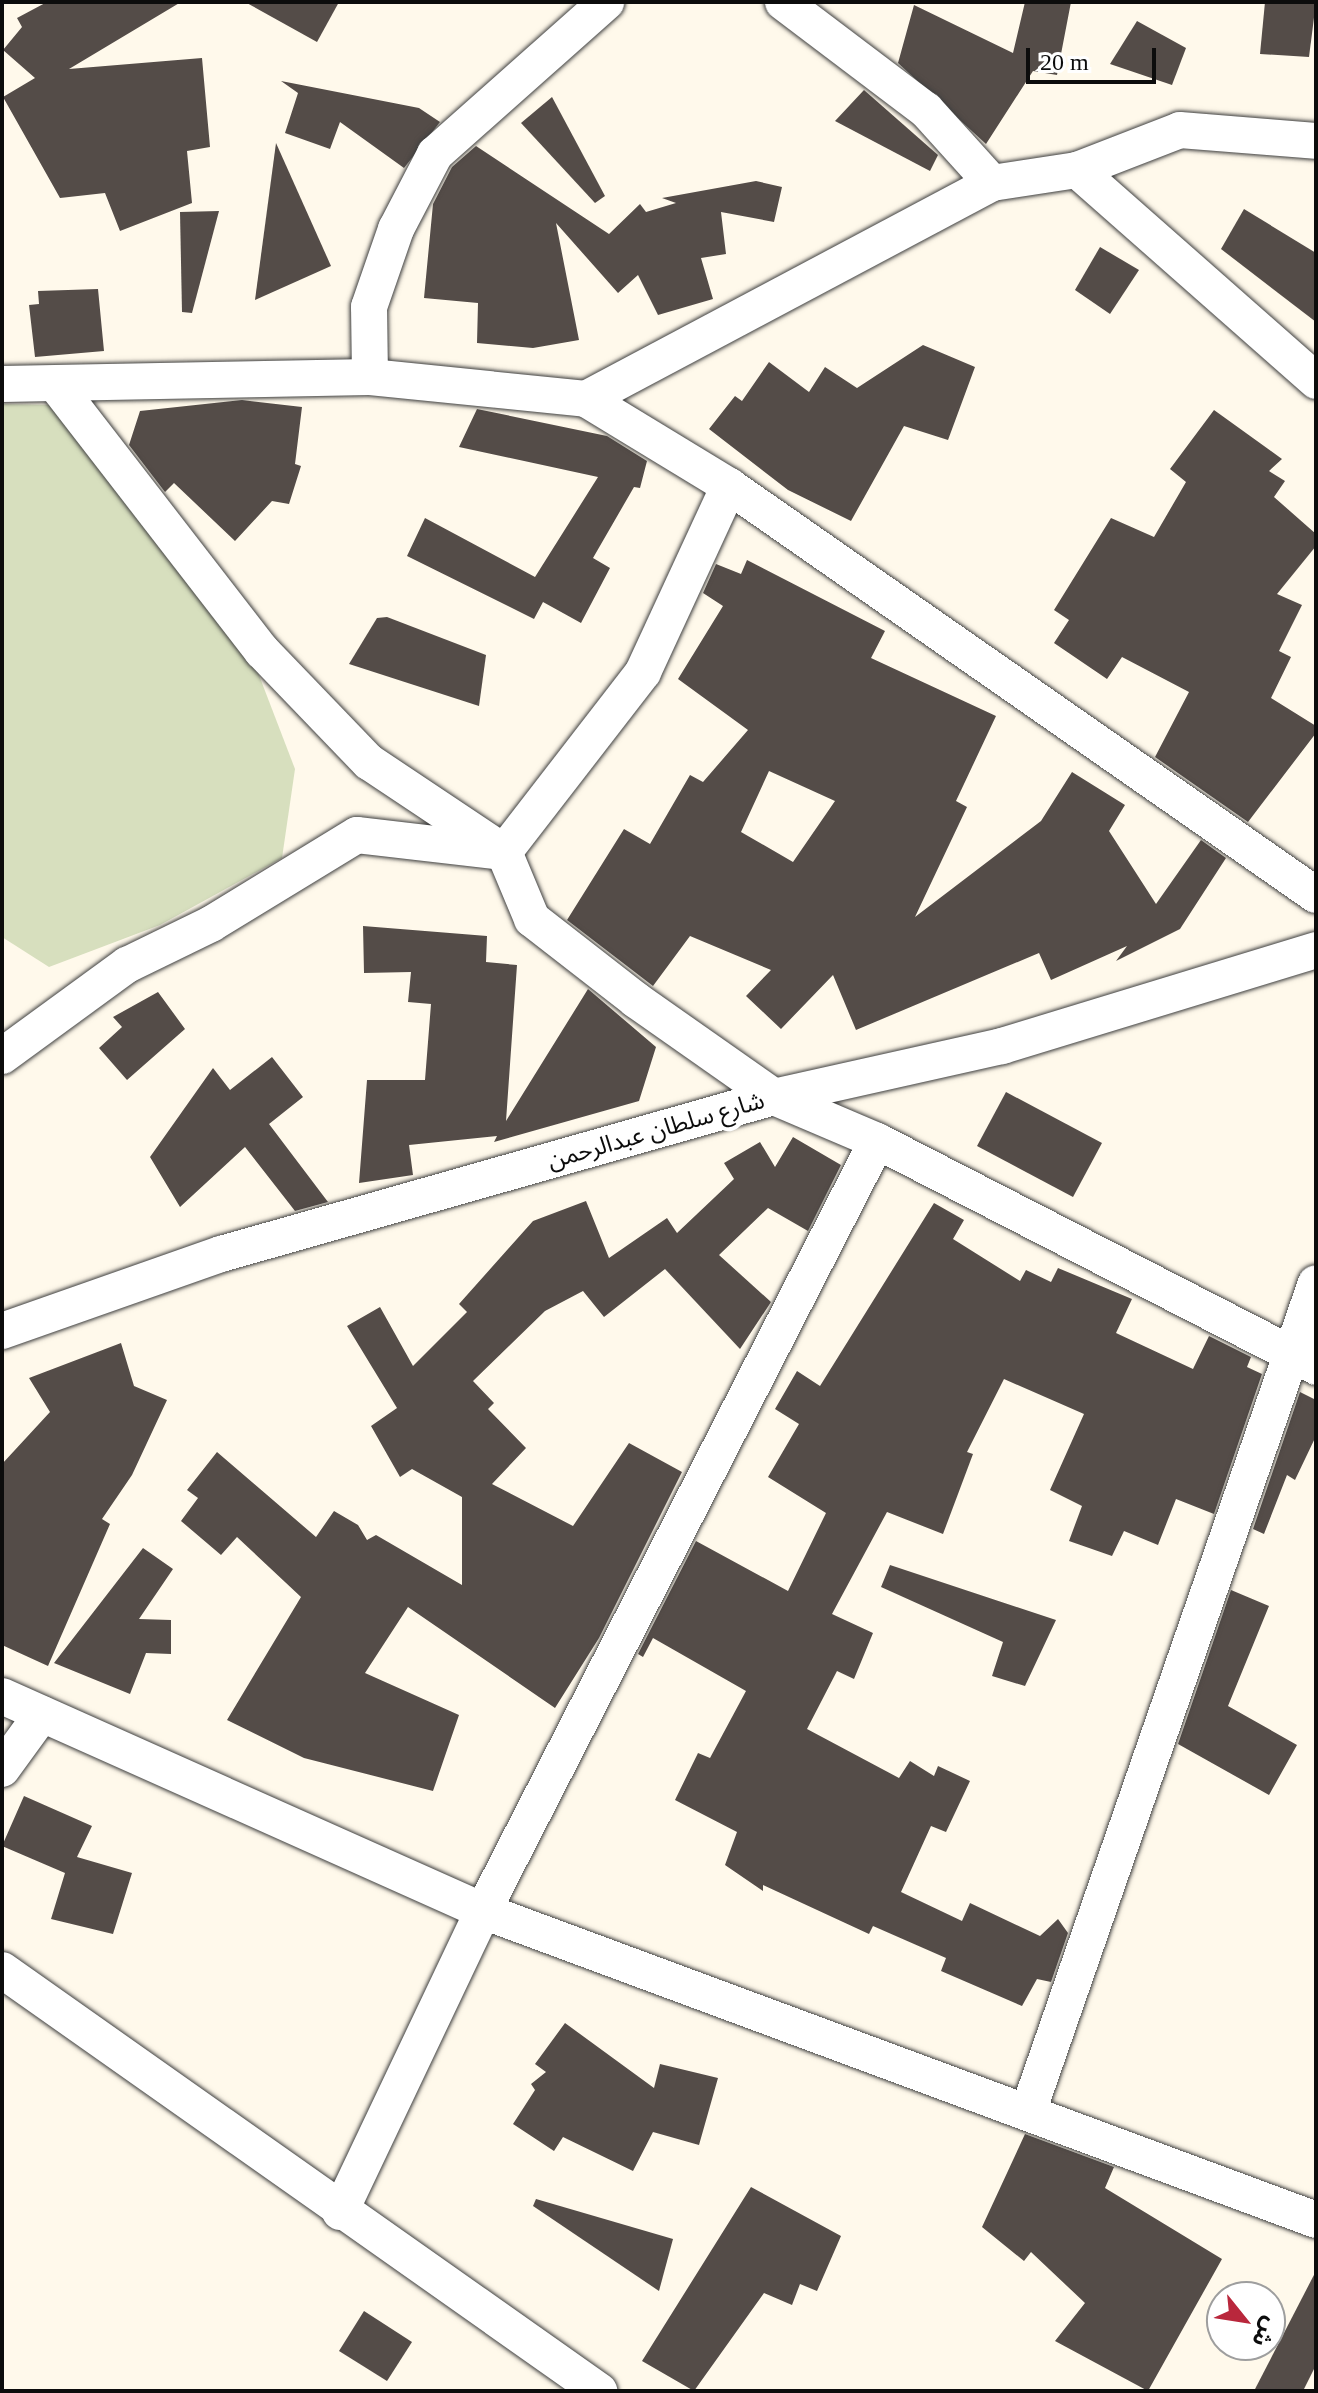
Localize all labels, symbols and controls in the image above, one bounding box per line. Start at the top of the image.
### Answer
scale bar [1030,32,1160,82]
text: 20 m [1040,49,1089,75]
street label: شارع سلطان عبدالرحمن [544,1086,768,1176]
north arrow [1206,2281,1286,2361]
text: ش [1247,2313,1284,2352]

